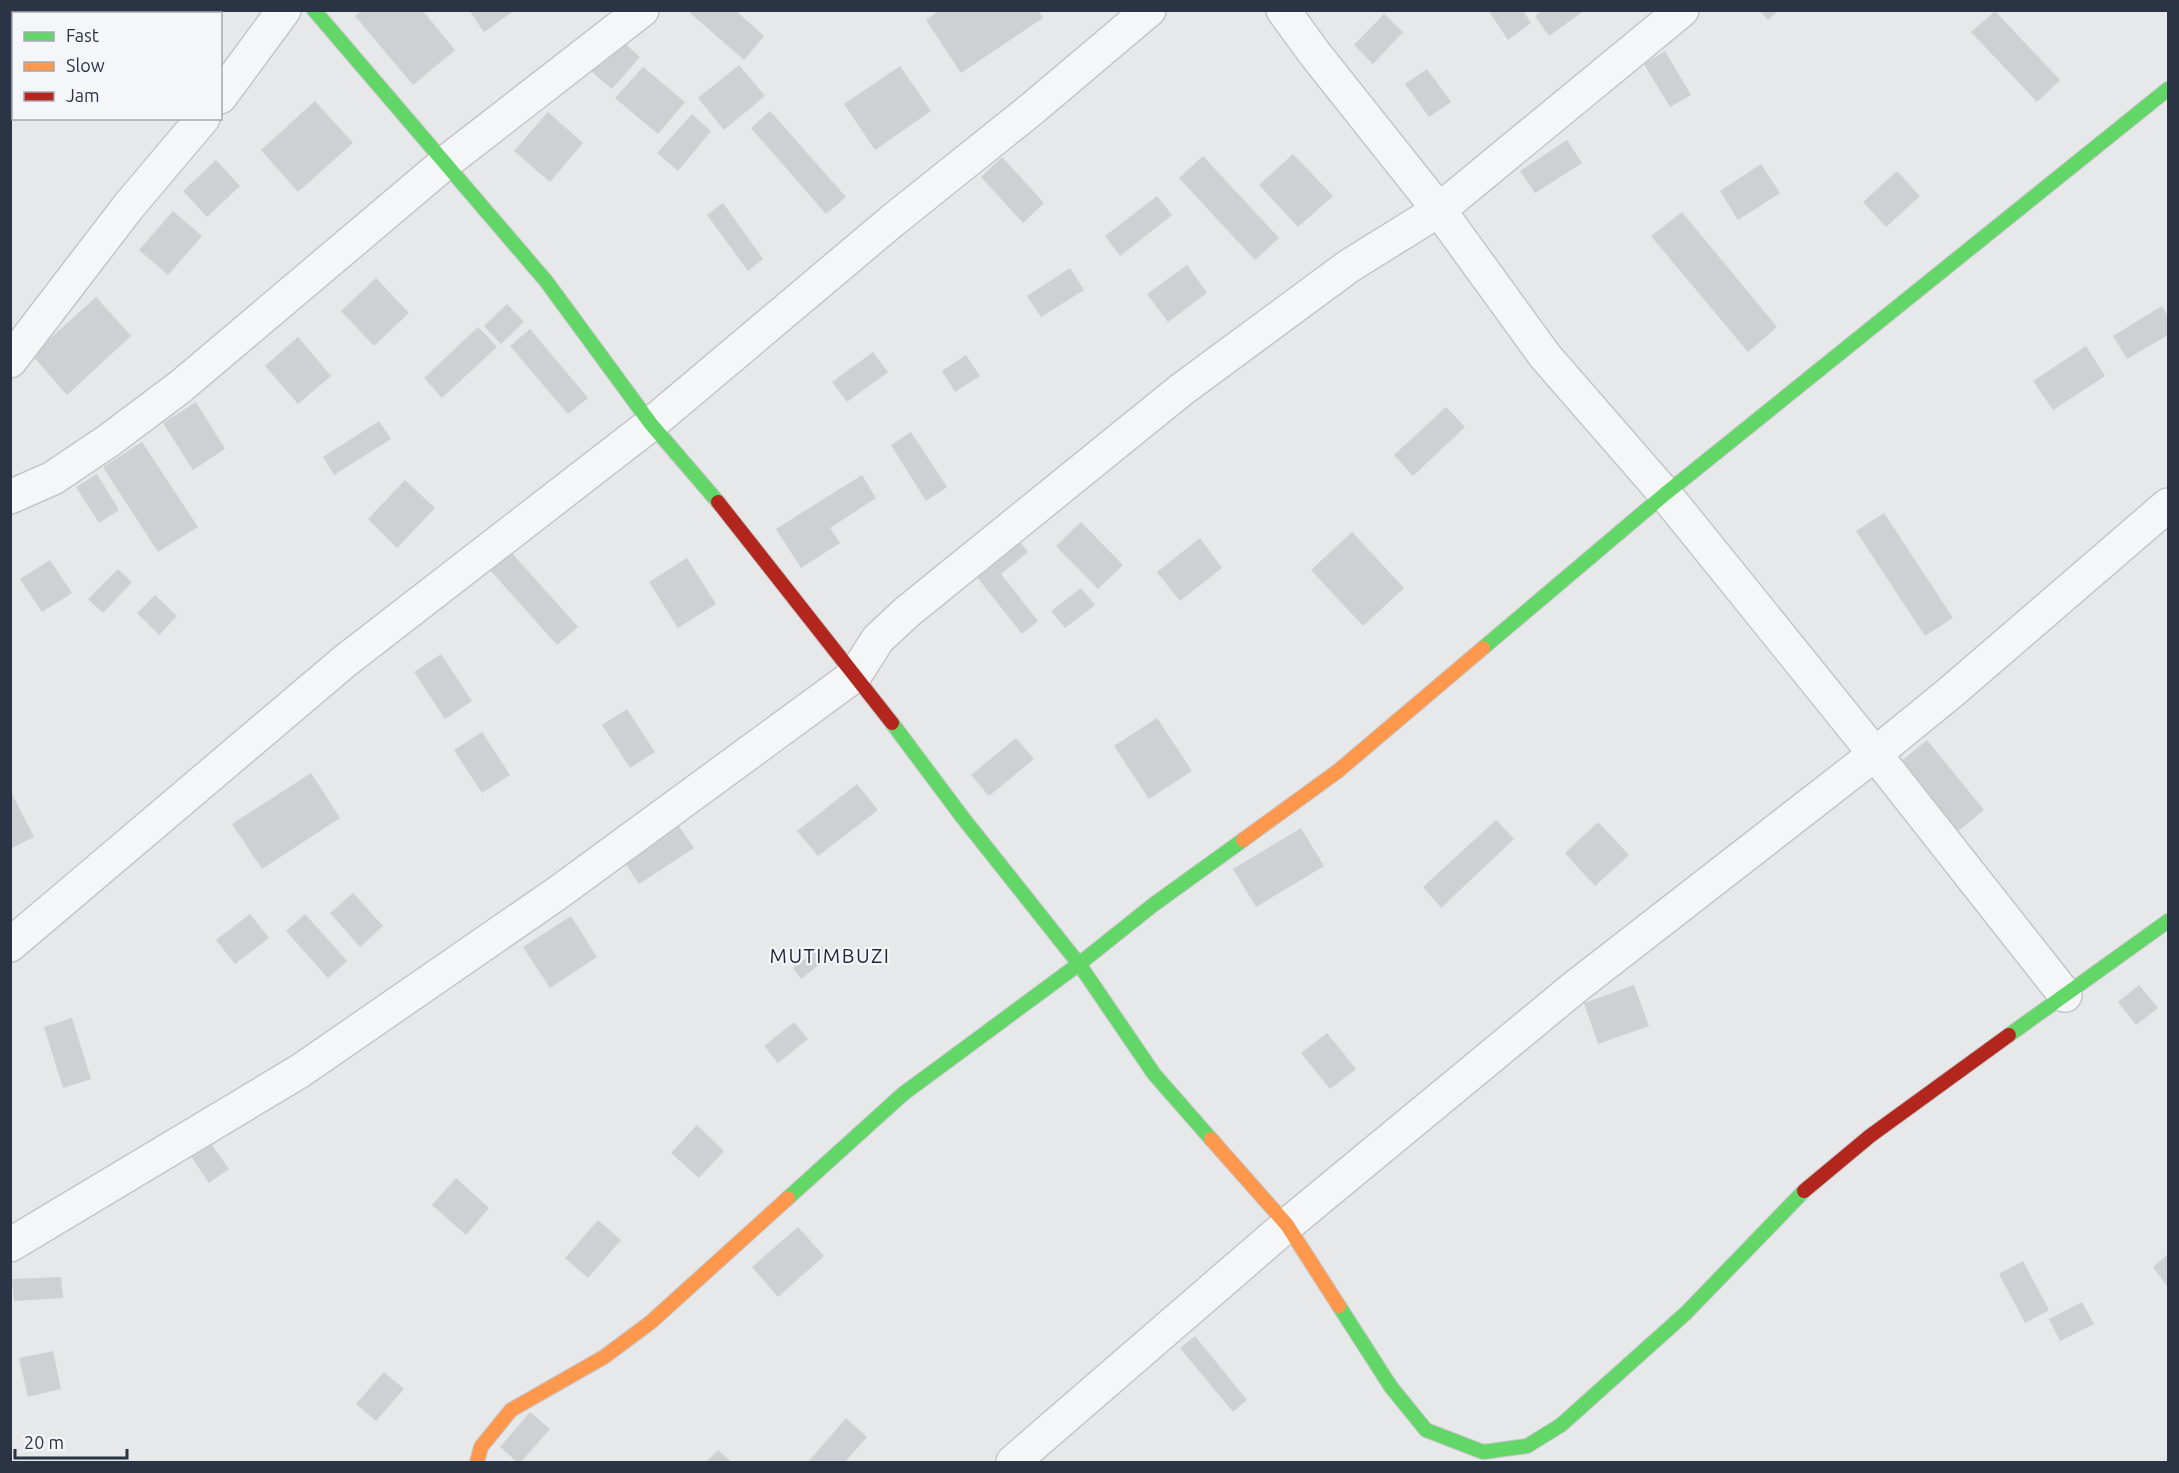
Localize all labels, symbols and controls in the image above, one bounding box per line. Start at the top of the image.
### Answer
legend [12,12,222,120]
text: Fast [66,25,99,45]
text: Slow [66,55,105,75]
text: Jam [66,85,100,105]
district label: MUTIMBUZI [770,944,890,967]
scale bar [15,1422,128,1460]
text: 20 m [24,1432,64,1452]

